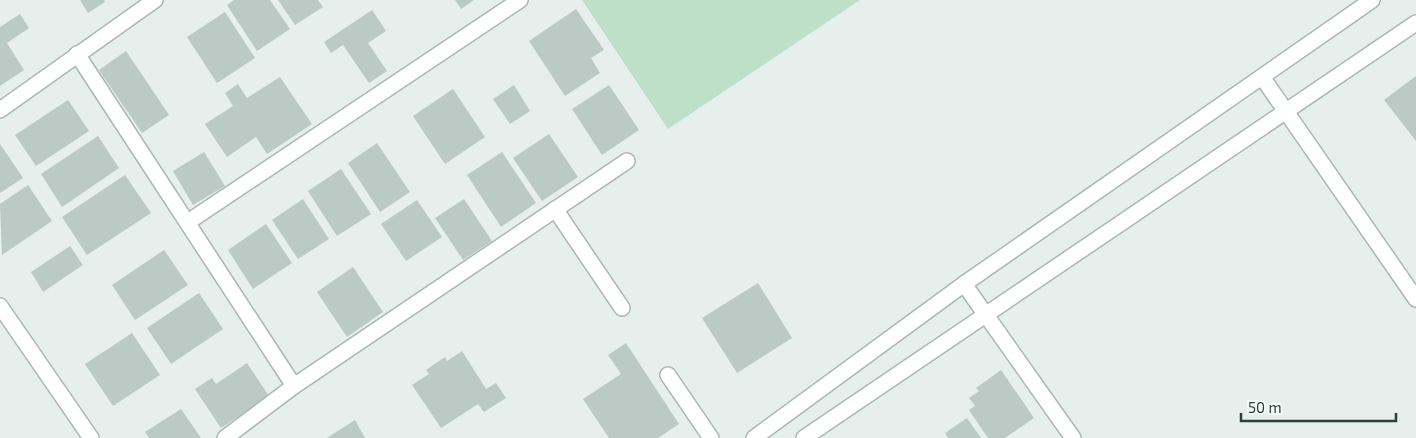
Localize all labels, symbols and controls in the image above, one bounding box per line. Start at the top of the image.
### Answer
scale bar [1241,390,1396,422]
text: 50 m [1248,398,1282,416]

